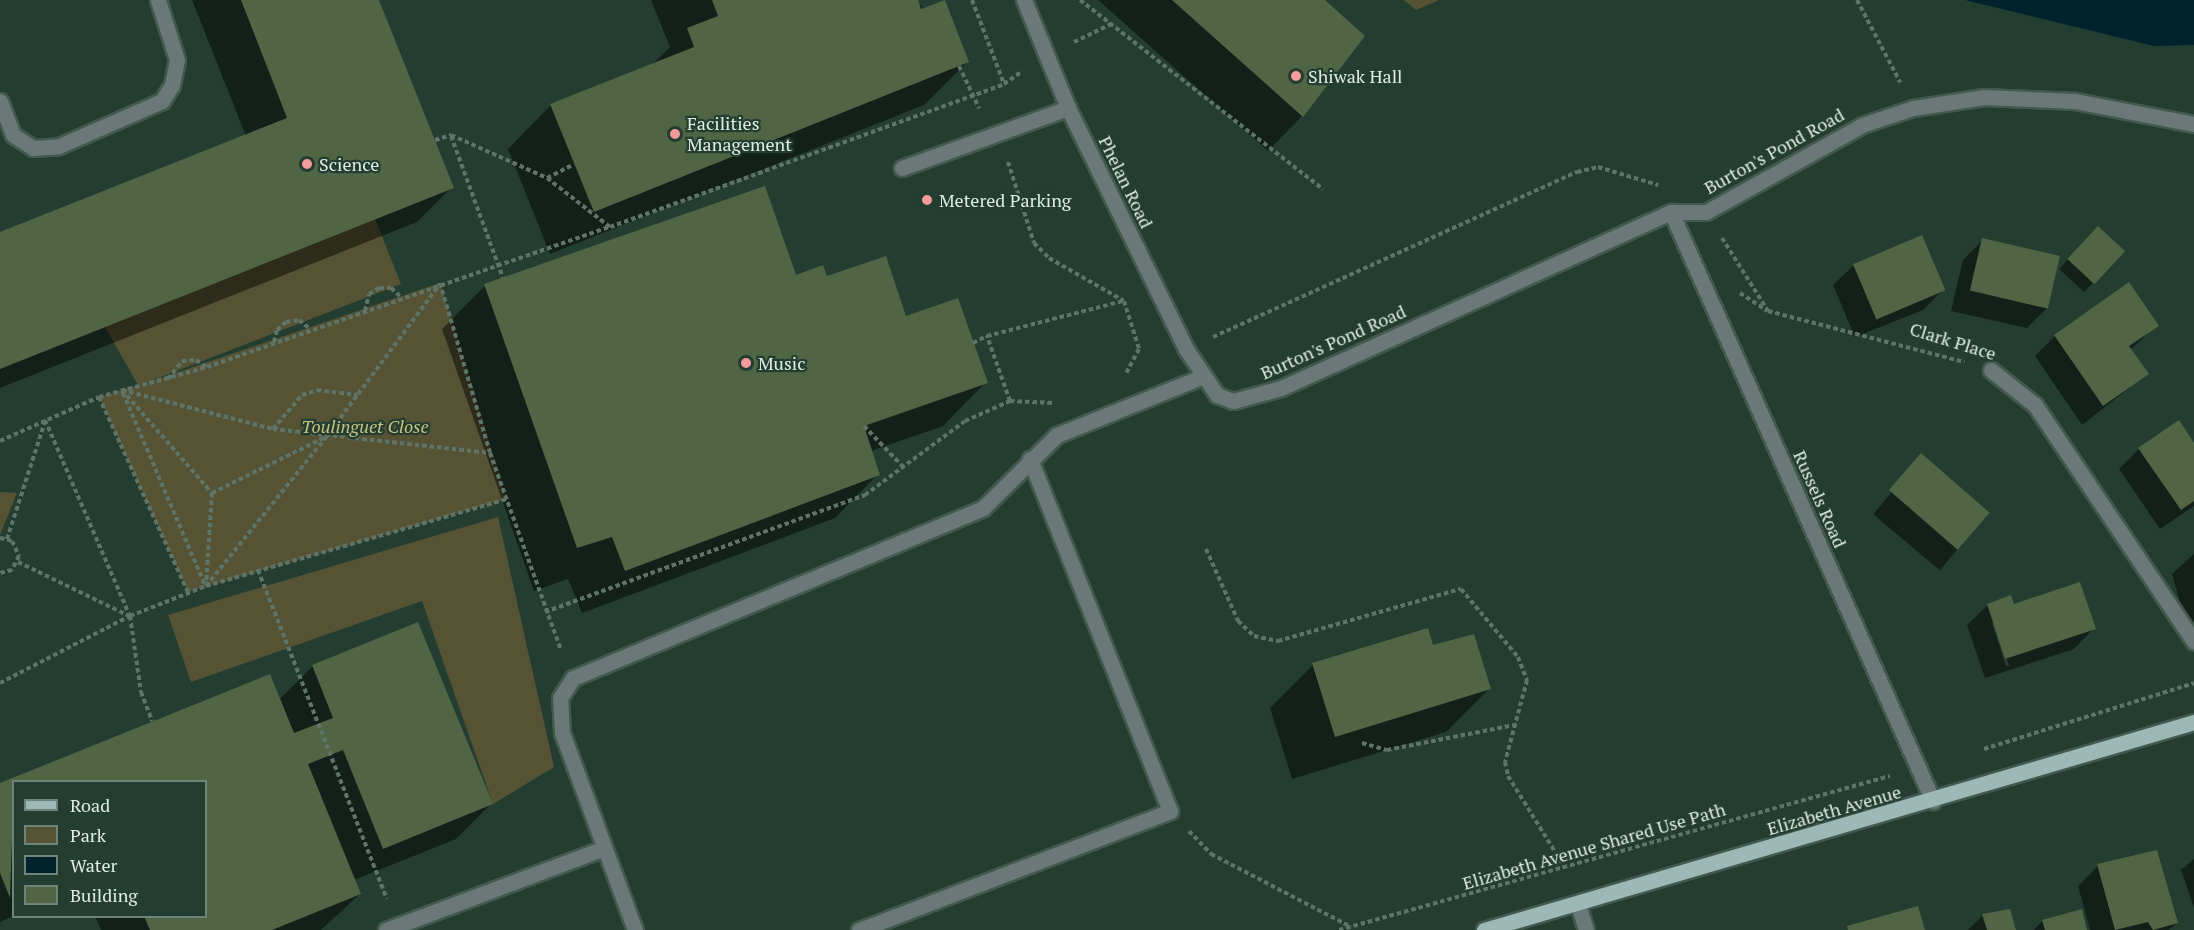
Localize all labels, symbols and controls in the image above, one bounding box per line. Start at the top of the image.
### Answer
place label: Shiwak Hall [1308,65,1403,87]
marker: Shiwak Hall [1289,69,1303,83]
street label: Burton's Pond Road [1700,104,1848,198]
place label: Facilities Management [687,113,792,156]
marker: Facilities Management [668,127,682,141]
street label: Phelan Road [1094,132,1158,232]
place label: Science [319,153,379,175]
marker: Science [300,157,314,171]
place label: Metered Parking [939,189,1071,211]
marker: Metered Parking [920,193,934,207]
street label: Burton's Pond Road [1257,300,1409,384]
street label: Clark Place [1907,318,1999,364]
place label: Music [758,352,806,374]
marker: Music [739,356,753,370]
park label: Toulinguet Close [301,415,429,437]
street label: Russels Road [1789,447,1851,551]
legend [12,780,207,918]
street label: Elizabeth Avenue [1764,781,1904,839]
text: Road [70,793,110,817]
street label: Elizabeth Avenue Shared Use Path [1460,798,1728,894]
text: Park [70,823,106,847]
text: Water [70,853,117,877]
text: Building [70,883,138,907]

